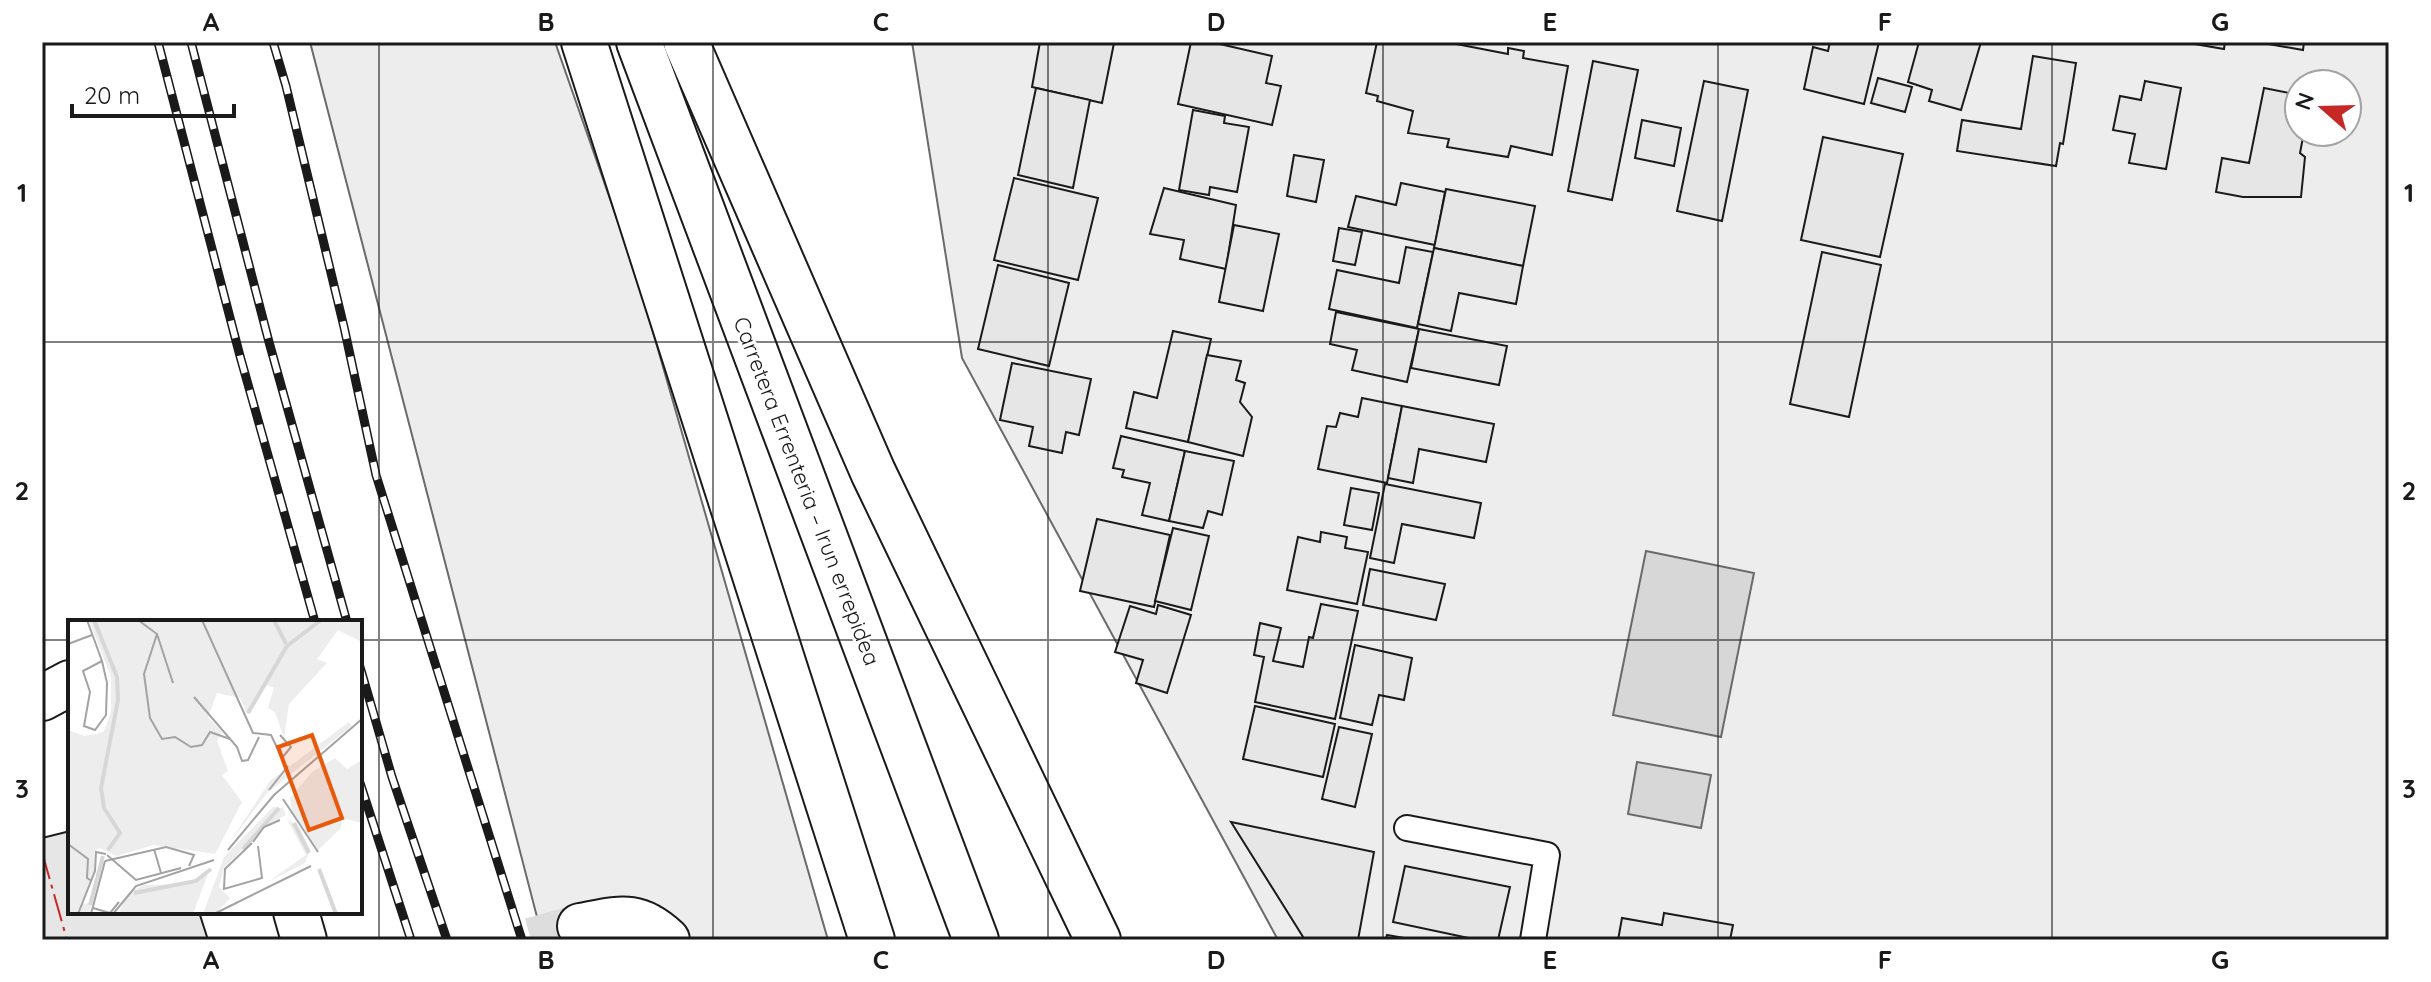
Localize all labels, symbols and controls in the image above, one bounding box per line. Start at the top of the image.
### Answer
text: A [203,5,220,38]
text: B [537,5,555,38]
text: C [873,5,889,38]
text: D [1207,5,1225,38]
text: E [1543,5,1557,38]
text: F [1878,5,1892,38]
text: G [2211,5,2229,38]
scale bar [72,68,234,118]
north arrow [2283,68,2363,148]
text: 20 m [84,80,140,110]
text: N [2288,89,2320,114]
text: 1 [17,176,27,209]
text: 1 [2404,176,2414,209]
street label: Carretera Errenteria – Irun errepidea [727,313,887,669]
text: 2 [15,474,29,507]
text: 2 [2402,474,2416,507]
inset map [68,620,362,914]
text: 3 [15,772,29,805]
text: 3 [2402,772,2416,805]
text: A [203,943,220,976]
text: B [537,943,555,976]
text: C [873,943,889,976]
text: D [1207,943,1225,976]
text: E [1543,943,1557,976]
text: F [1878,943,1892,976]
text: G [2211,943,2229,976]

